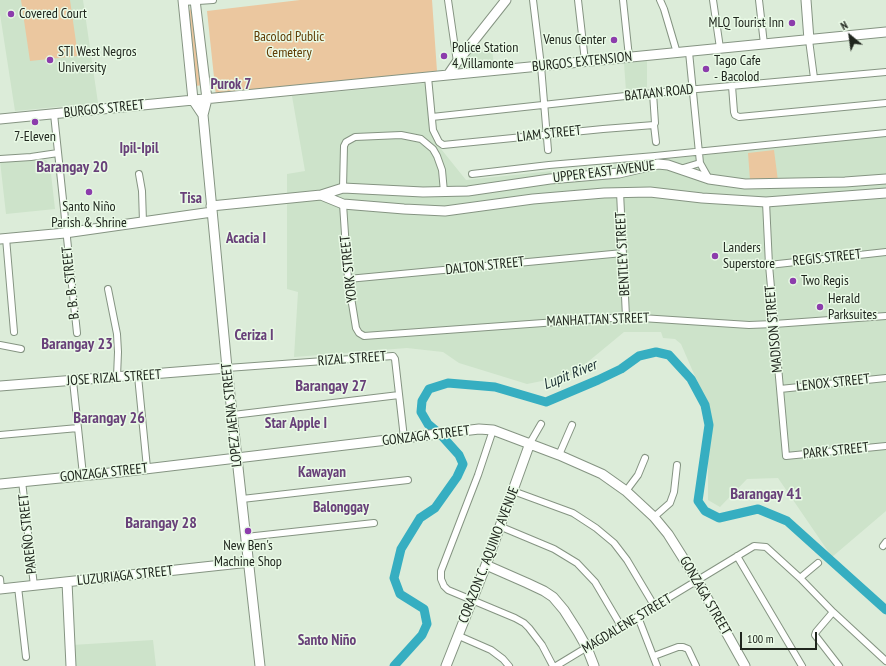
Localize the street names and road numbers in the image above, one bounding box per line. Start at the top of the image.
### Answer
street label: BURGOS EXTENSION [531,48,633,76]
street label: BATAAN ROAD [624,81,694,105]
street label: BURGOS STREET [63,96,145,122]
street label: LIAM STREET [516,122,582,146]
street label: UPPER EAST AVENUE [552,157,656,187]
street label: BENTLEY STREET [612,211,634,297]
street label: YORK STREET [337,235,361,303]
street label: B. B. B. STREET [59,246,83,320]
street label: REGIS STREET [792,246,862,270]
street label: DALTON STREET [445,254,525,278]
street label: MADISON STREET [762,285,786,373]
street label: MANHATTAN STREET [546,310,650,330]
street label: RIZAL STREET [317,348,387,370]
street label: LOPEZ JAENA STREET [218,362,246,468]
street label: JOSE RIZAL STREET [66,366,162,390]
street label: LENOX STREET [795,371,871,395]
street label: GONZAGA STREET [381,422,471,450]
street label: PARK STREET [802,439,870,463]
street label: GONZAGA STREET [59,460,149,486]
street label: CORAZON C. AQUINO AVENUE [455,484,523,626]
street label: PAREÑO STREET [15,493,41,575]
street label: GONZAGA STREET [676,554,734,638]
street label: LUZURIAGA STREET [76,563,174,589]
street label: MAGDALENE STREET [579,591,675,657]

